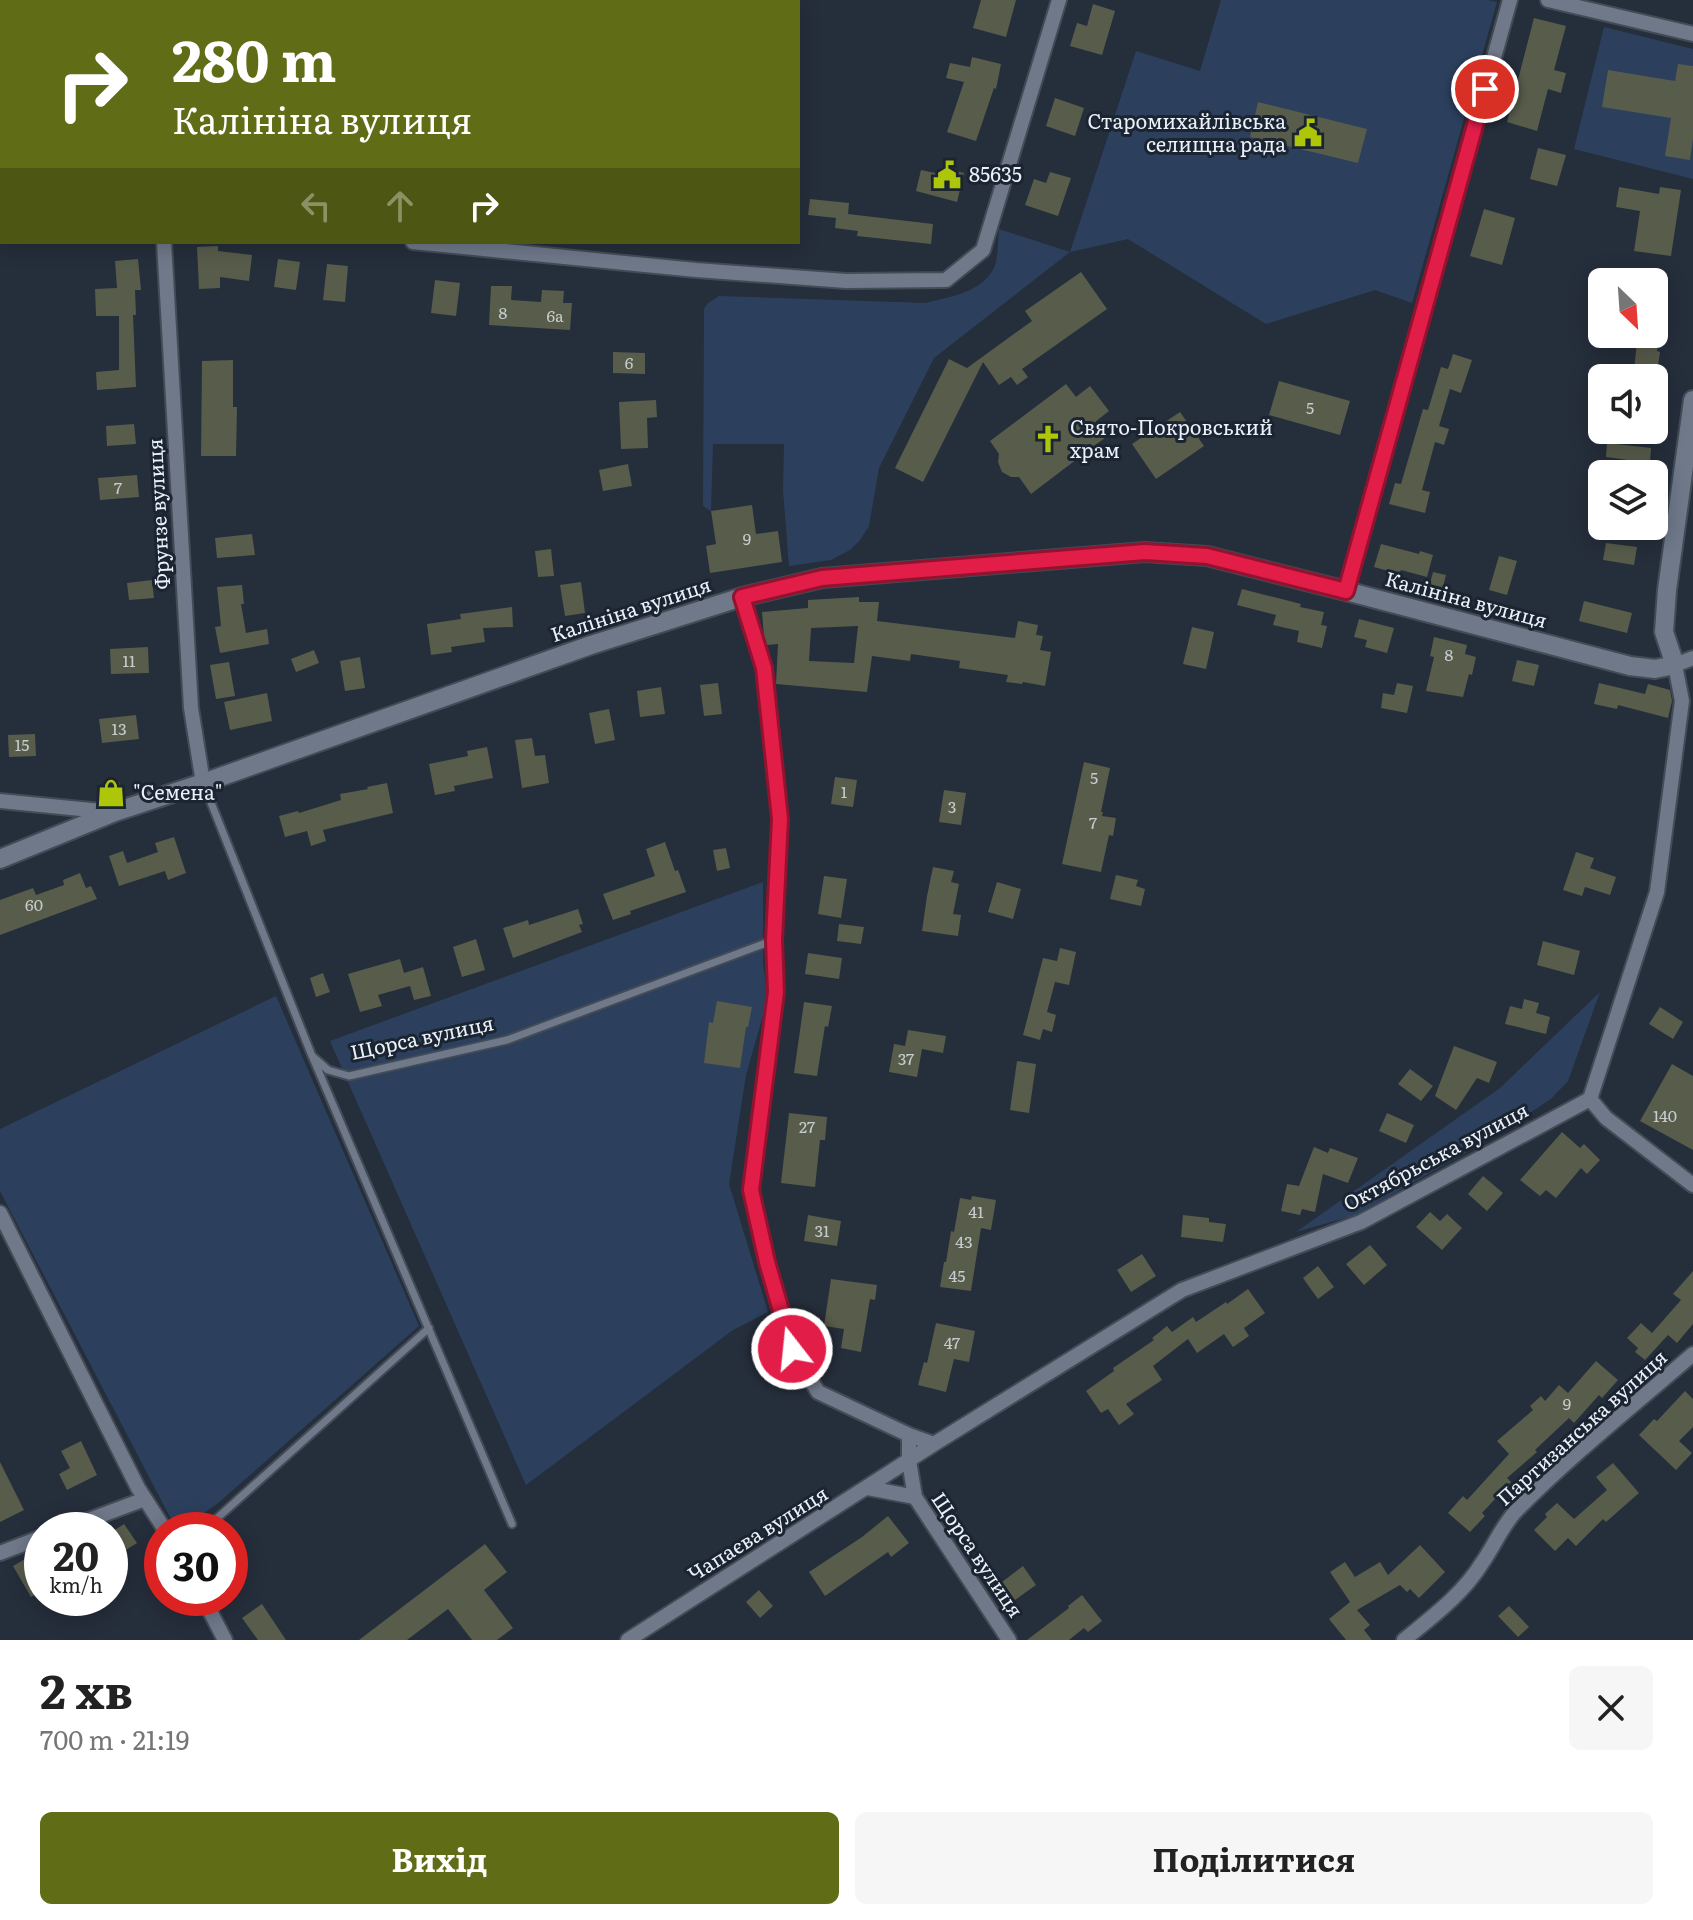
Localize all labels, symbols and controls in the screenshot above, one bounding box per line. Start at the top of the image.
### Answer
text: 280 m [172,16,337,99]
icon: right [40,32,144,136]
pin [1451,55,1519,123]
icon: arrive [1463,67,1507,111]
text: Калініна вулиця [172,92,472,145]
place label: Старомихайлівська селищна рада [1087,105,1286,158]
public building icon: Старомихайлівська селищна рада [1293,118,1323,148]
place label: 85635 [969,158,1022,188]
public building icon: 85635 [932,160,962,190]
icon: left [294,184,338,228]
icon: ahead [378,184,422,228]
icon: right [462,184,506,228]
north arrow [1588,268,1668,348]
map controls [1588,268,1668,540]
house number: 8 [499,300,508,324]
house number: 6а [546,303,564,327]
house number: 6 [625,350,634,374]
button: sound [1588,364,1668,444]
house number: 5 [1306,395,1314,419]
place label: Свято-Покровський храм [1070,411,1273,464]
church icon: Свято-Покровський храм [1033,424,1063,454]
street label: Фрунзе вулиця [138,438,176,590]
button: layers [1588,460,1668,540]
house number: 7 [114,475,122,499]
house number: 9 [743,526,751,550]
street label: Калініна вулиця [1382,562,1551,634]
street label: Калініна вулиця [546,568,714,648]
house number: 8 [1445,642,1454,666]
house number: 11 [122,648,136,672]
house number: 13 [111,716,127,740]
house number: 15 [15,732,29,756]
house number: 5 [1090,765,1098,789]
place label: "Семена" [133,776,222,806]
shop icon: "Семена" [96,778,126,808]
house number: 1 [841,779,848,803]
house number: 3 [948,794,956,818]
house number: 7 [1089,810,1097,834]
house number: 60 [25,892,43,916]
street label: Щорса вулиця [347,1006,496,1066]
house number: 37 [898,1046,914,1070]
street label: Октябрьська вулиця [1337,1094,1533,1217]
house number: 140 [1653,1103,1677,1127]
house number: 27 [799,1114,815,1138]
house number: 41 [968,1199,984,1223]
house number: 31 [814,1218,830,1242]
house number: 43 [955,1229,973,1253]
house number: 45 [949,1263,965,1287]
position arrow [750,1307,834,1391]
house number: 47 [944,1330,960,1354]
street label: Партизанська вулиця [1489,1341,1673,1512]
house number: 9 [1563,1391,1571,1415]
street label: Чапаєва вулиця [681,1477,833,1587]
street label: Щорса вулиця [925,1485,1032,1623]
speed limit sign: 30 [144,1512,248,1616]
text: 20 [53,1524,99,1583]
text: km/h [49,1569,103,1599]
text: 2 хв [40,1653,133,1724]
button: close [1569,1666,1653,1750]
text: 700 m · 21:19 [40,1719,189,1758]
button: Вихід [40,1812,839,1904]
button: Поділитися [855,1812,1653,1904]

